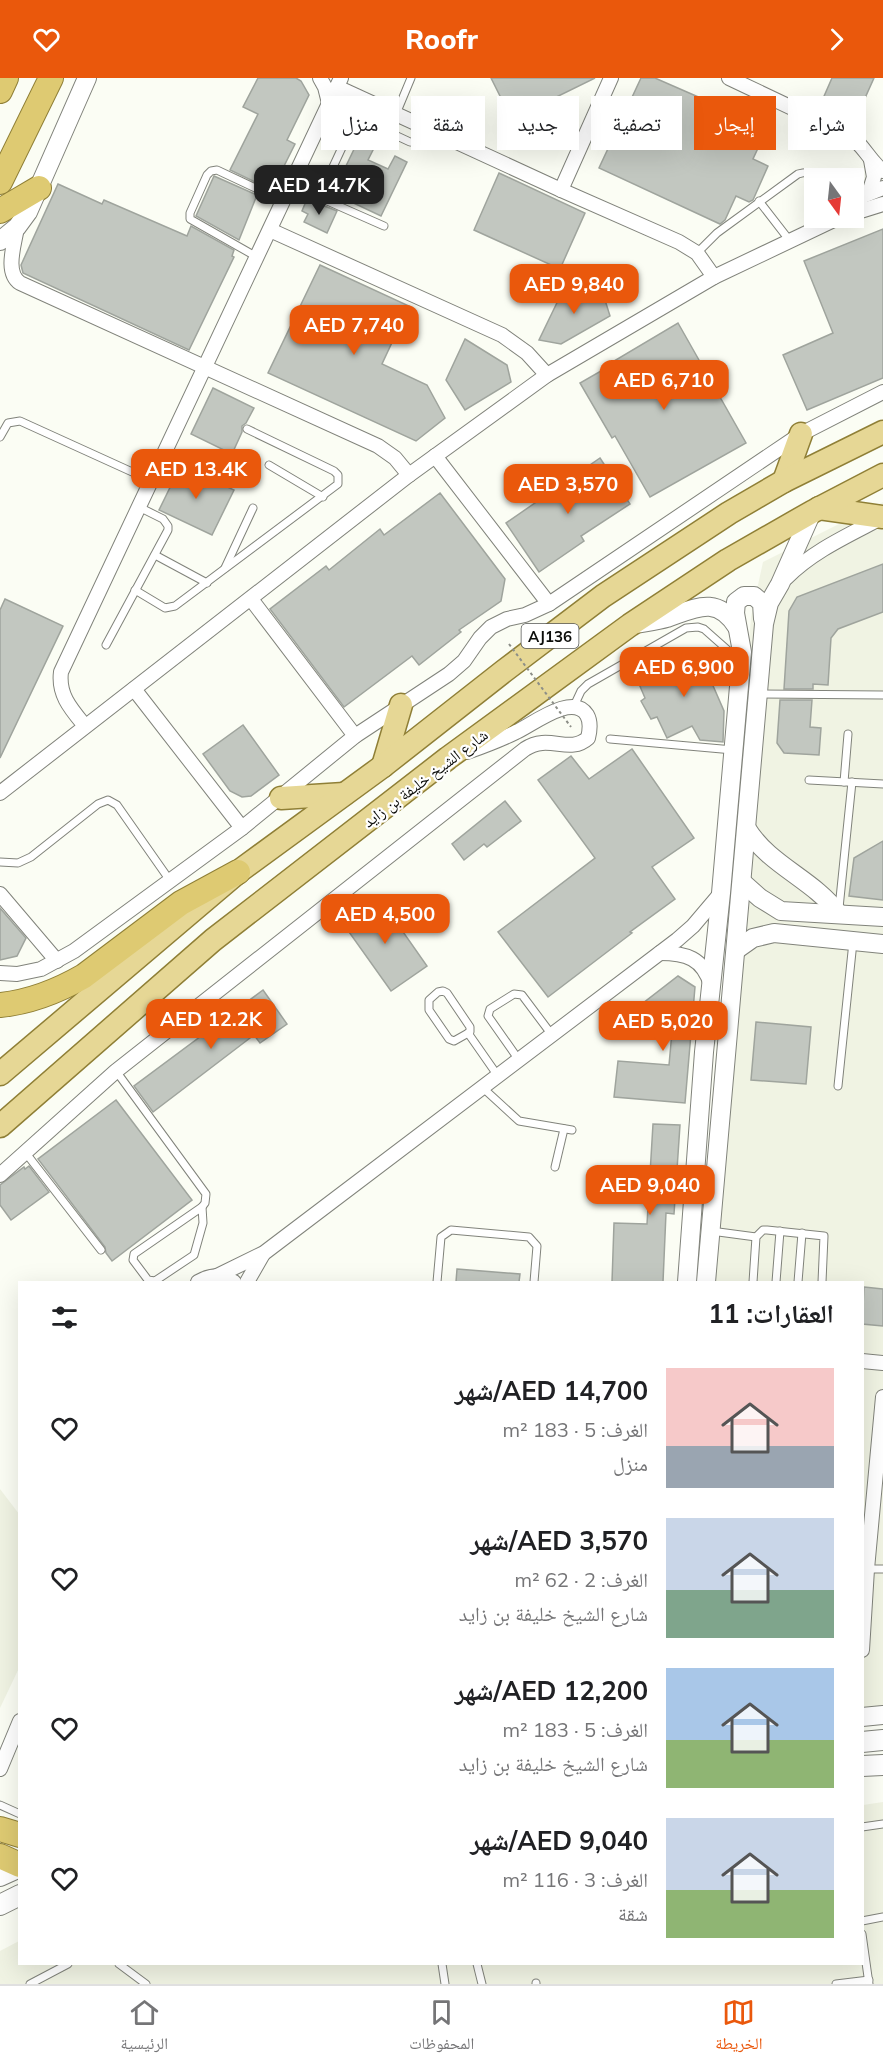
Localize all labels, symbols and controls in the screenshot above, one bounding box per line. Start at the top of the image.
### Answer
text: Roofr [405,22,478,56]
icon: heart [30,23,63,56]
icon: forward [820,23,853,56]
chip: منزل [321,96,399,150]
chip: شقة [411,96,485,150]
chip: جديد [497,96,579,150]
chip: تصفية [591,96,682,150]
chip: إيجار [694,96,776,150]
chip: شراء [788,96,866,150]
pin: AED 14.7K [250,165,388,216]
north arrow [804,168,864,228]
map controls [804,168,864,228]
text: AED 14.7K [268,172,370,197]
pin: AED 9,840 [505,264,643,315]
text: AED 9,840 [524,271,624,296]
pin: AED 7,740 [285,305,423,356]
text: AED 7,740 [304,312,404,337]
pin: AED 6,710 [595,360,733,411]
text: AED 6,710 [614,367,714,392]
pin: AED 13.4K [127,449,265,500]
text: AED 13.4K [145,456,247,481]
pin: AED 3,570 [499,464,637,515]
text: AED 3,570 [518,471,618,496]
road number: AJ136 [522,624,578,648]
pin: AED 6,900 [615,647,753,698]
text: AED 6,900 [634,654,734,679]
street label: شارع الشيخ خليفة بن زايد [359,724,492,832]
pin: AED 4,500 [316,894,454,945]
text: AED 4,500 [335,901,435,926]
pin: AED 12.2K [142,999,280,1050]
pin: AED 5,020 [594,1001,732,1052]
text: AED 12.2K [160,1006,262,1031]
text: AED 5,020 [613,1008,713,1033]
pin: AED 9,040 [581,1165,719,1216]
text: AED 9,040 [600,1172,700,1197]
text: العقارات: 11 [708,1297,834,1330]
icon: filters [48,1301,81,1334]
text: AED 14,700/شهر [455,1374,648,1407]
icon: home [714,1392,786,1464]
icon: heart [48,1412,81,1445]
text: الغرف: 5 · 183 m² [502,1417,648,1442]
text: منزل [613,1451,648,1476]
text: AED 3,570/شهر [470,1524,648,1557]
icon: home [714,1542,786,1614]
icon: heart [48,1562,81,1595]
text: الغرف: 2 · 62 m² [514,1567,648,1592]
text: شارع الشيخ خليفة بن زايد [459,1601,648,1626]
text: AED 12,200/شهر [455,1674,648,1707]
icon: home [714,1692,786,1764]
icon: heart [48,1712,81,1745]
text: الغرف: 5 · 183 m² [502,1717,648,1742]
text: شارع الشيخ خليفة بن زايد [459,1751,648,1776]
text: AED 9,040/شهر [470,1824,648,1857]
icon: home [714,1842,786,1914]
icon: heart [48,1862,81,1895]
text: الغرف: 3 · 116 m² [502,1867,648,1892]
text: شقة [618,1901,648,1926]
tab: الرئيسية [121,1996,168,2059]
tab: المحفوظات [409,1996,474,2059]
tab: الخريطة [715,1996,762,2059]

